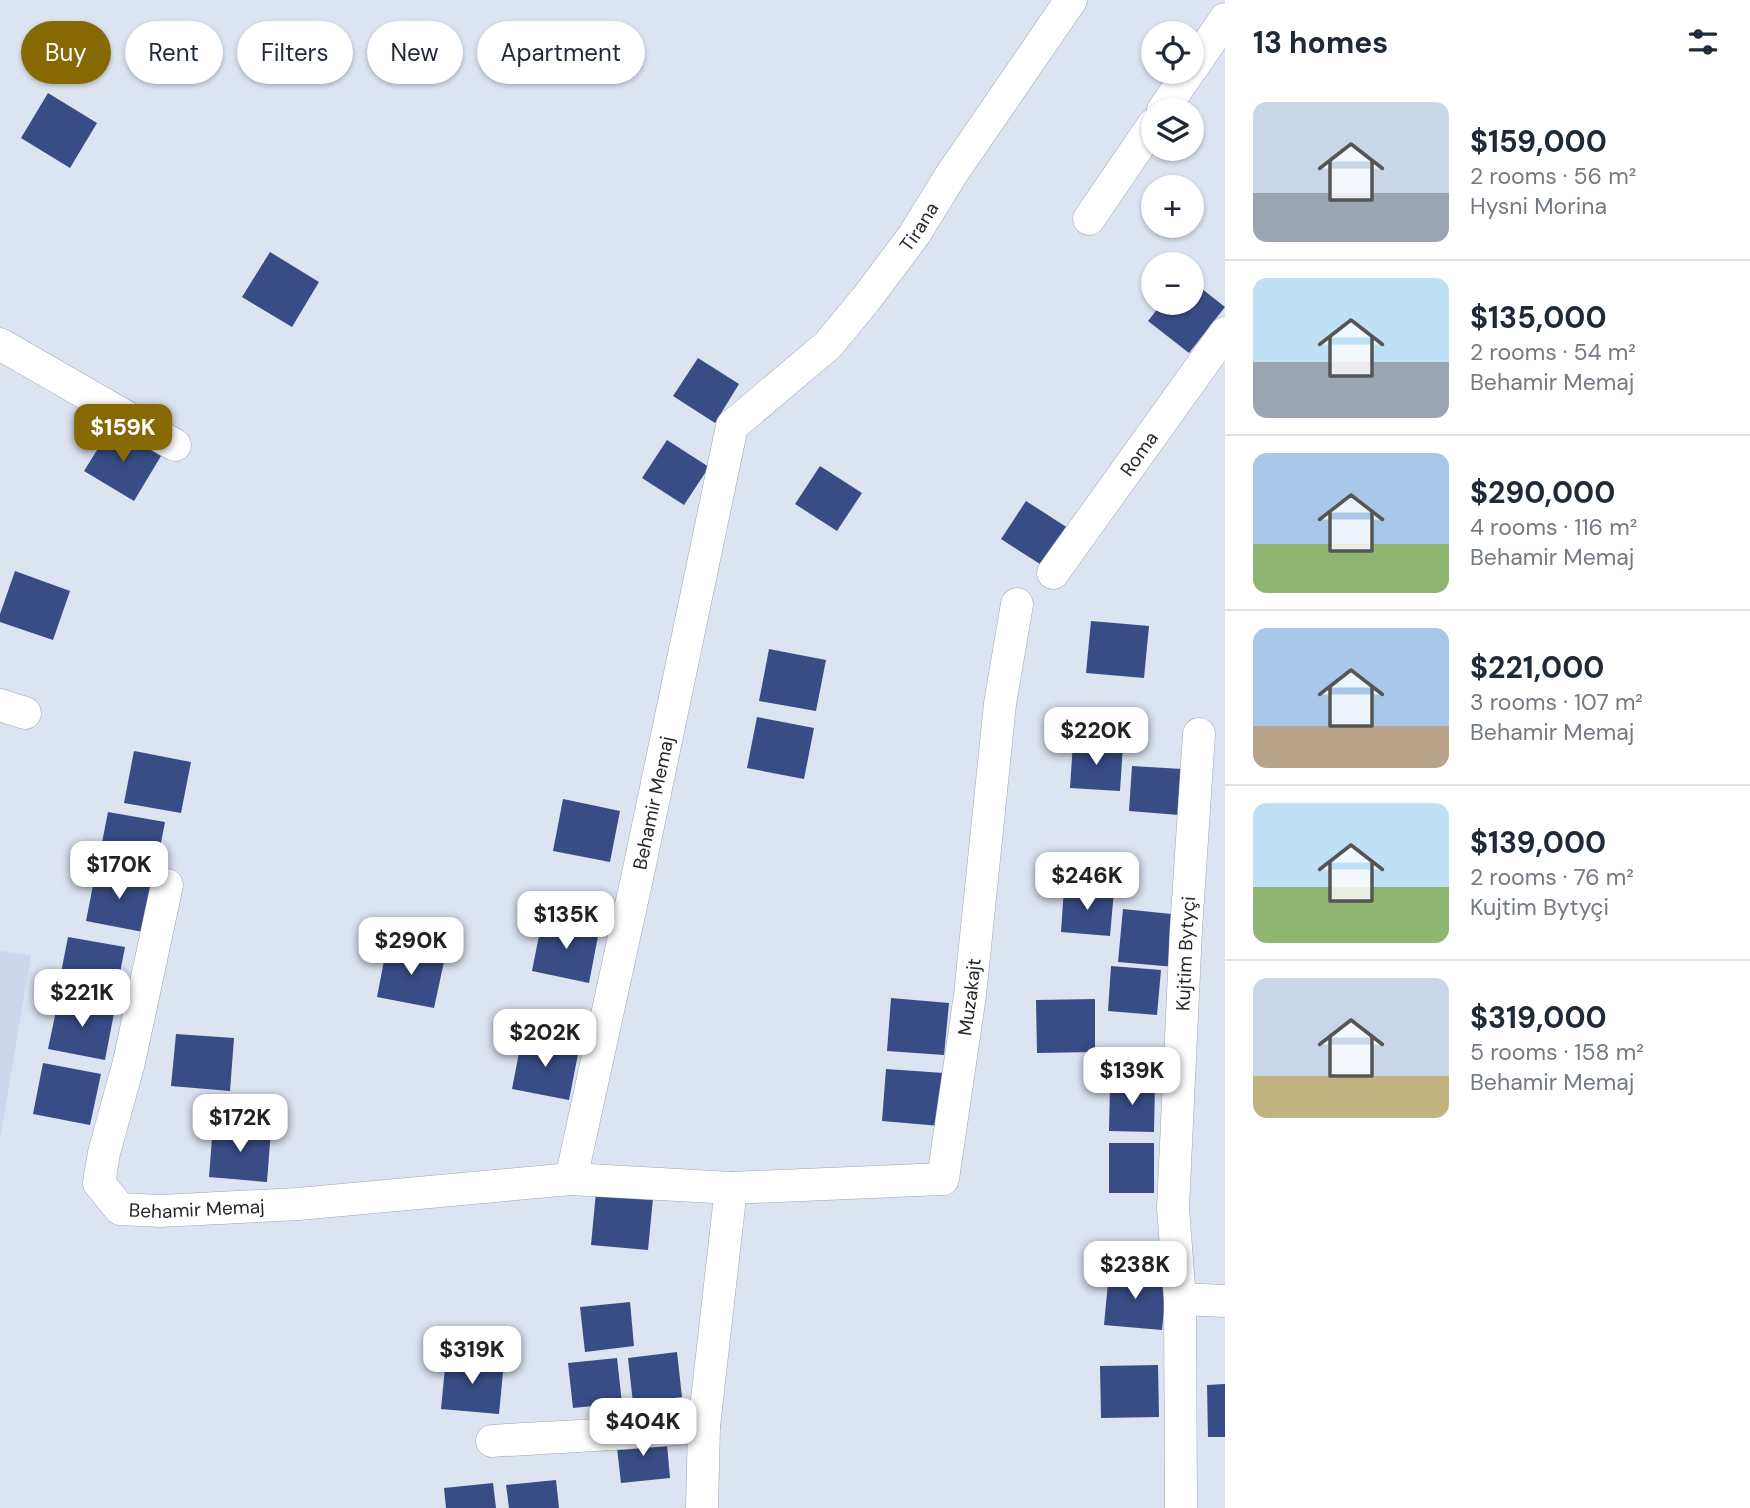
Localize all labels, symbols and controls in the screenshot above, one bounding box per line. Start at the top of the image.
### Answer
chip: Buy [21,21,111,84]
chip: Rent [125,21,223,84]
chip: Filters [237,21,353,84]
chip: New [367,21,463,84]
chip: Apartment [477,21,645,84]
map controls [1141,21,1204,315]
button: locate [1141,21,1204,84]
text: 13 homes [1253,23,1388,62]
icon: filters [1684,23,1722,61]
button: layers [1141,98,1204,161]
text: $159,000 [1470,122,1607,161]
icon: home [1309,130,1393,214]
text: 2 rooms · 56 m² [1470,161,1636,191]
button: + [1141,175,1204,238]
text: Hysni Morina [1470,191,1607,221]
street label: Tirana [894,197,944,256]
button: − [1141,252,1204,315]
text: $135,000 [1470,298,1607,337]
icon: home [1309,306,1393,390]
text: 2 rooms · 54 m² [1470,337,1636,367]
text: Behamir Memaj [1470,367,1634,397]
pin: $159K [74,405,172,464]
text: $159K [90,412,156,442]
street label: Roma [1114,426,1163,481]
text: $290,000 [1470,473,1615,512]
icon: home [1309,481,1393,565]
text: 4 rooms · 116 m² [1470,512,1637,542]
text: Behamir Memaj [1470,542,1634,572]
text: $221,000 [1470,648,1604,687]
icon: home [1309,656,1393,740]
text: 3 rooms · 107 m² [1470,687,1643,717]
pin: $220K [1047,708,1145,767]
text: $220K [1060,715,1132,745]
text: Behamir Memaj [1470,717,1634,747]
street label: Behamir Memaj [627,734,679,872]
text: $139,000 [1470,823,1606,862]
icon: home [1309,831,1393,915]
pin: $170K [70,842,168,901]
text: $170K [86,849,152,879]
pin: $246K [1038,852,1136,912]
text: $246K [1051,860,1123,890]
text: 2 rooms · 76 m² [1470,862,1634,892]
pin: $135K [517,892,615,951]
text: Kujtim Bytyçi [1470,892,1609,922]
street label: Kujtim Bytyçi [1170,895,1201,1012]
text: $135K [533,899,599,929]
pin: $290K [362,918,460,977]
text: $290K [375,925,447,955]
street label: Muzakajt [952,957,986,1037]
pin: $221K [33,970,131,1029]
text: $221K [50,977,114,1007]
text: $319,000 [1470,998,1607,1037]
icon: home [1309,1006,1393,1090]
pin: $202K [496,1010,594,1069]
text: $202K [509,1017,581,1047]
text: 5 rooms · 158 m² [1470,1037,1644,1067]
pin: $139K [1083,1048,1181,1107]
text: $139K [1099,1055,1165,1085]
text: Behamir Memaj [1470,1067,1634,1097]
pin: $172K [191,1094,289,1154]
text: $172K [209,1102,271,1132]
street label: Behamir Memaj [128,1193,265,1224]
pin: $238K [1086,1242,1184,1301]
text: $238K [1100,1249,1170,1279]
pin: $319K [423,1326,521,1386]
text: $319K [439,1334,505,1364]
pin: $404K [594,1398,692,1458]
text: $404K [605,1406,681,1436]

